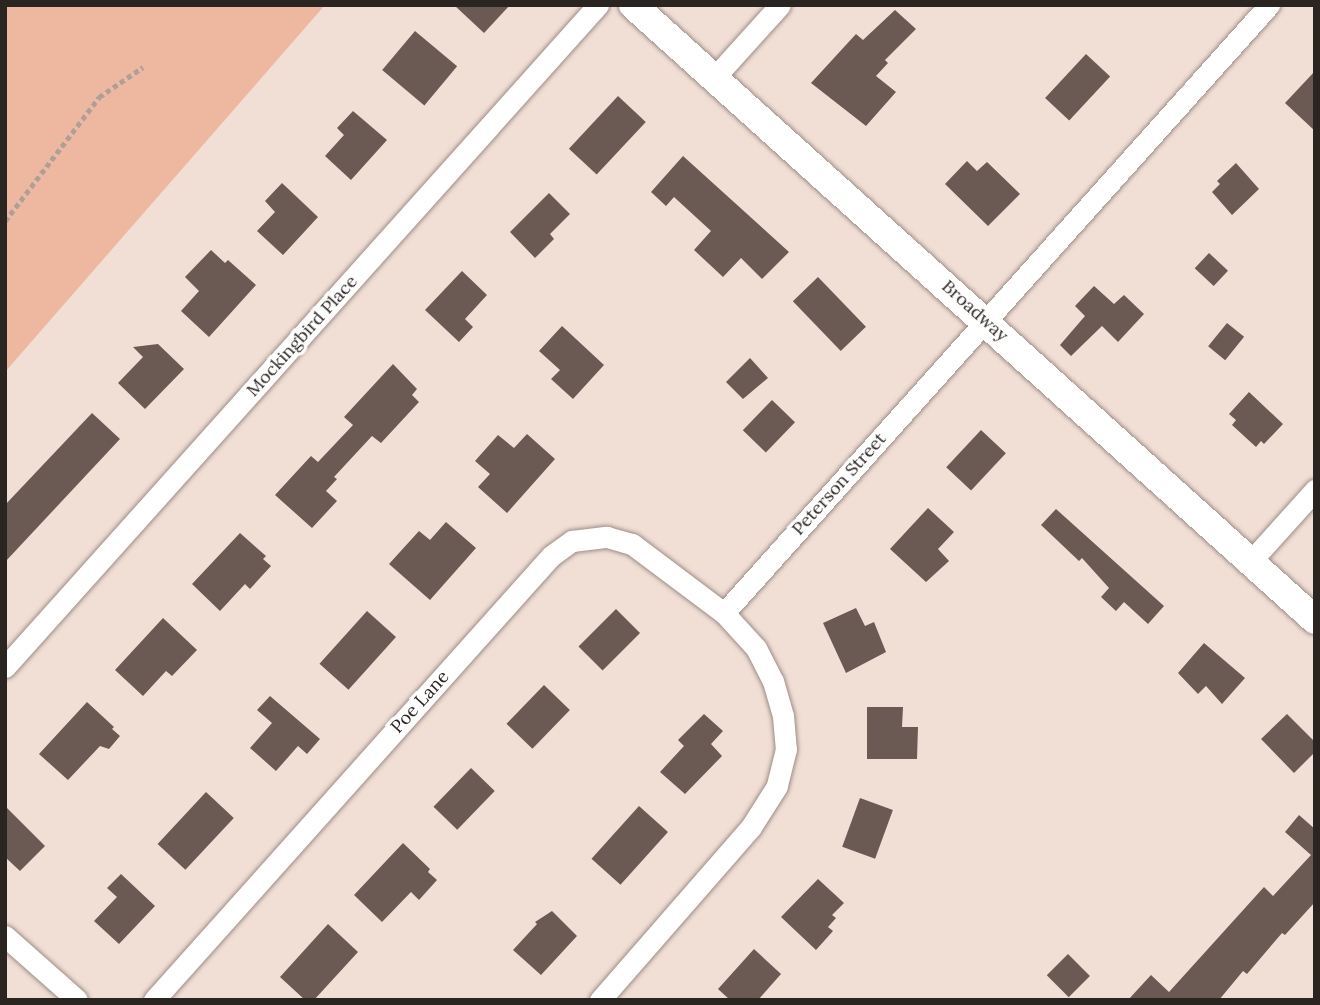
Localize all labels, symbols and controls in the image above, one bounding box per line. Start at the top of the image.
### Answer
street label: Mockingbird Place [242,271,362,401]
street label: Broadway [937,276,1013,346]
street label: Peterson Street [787,428,891,540]
street label: Poe Lane [386,666,454,738]

